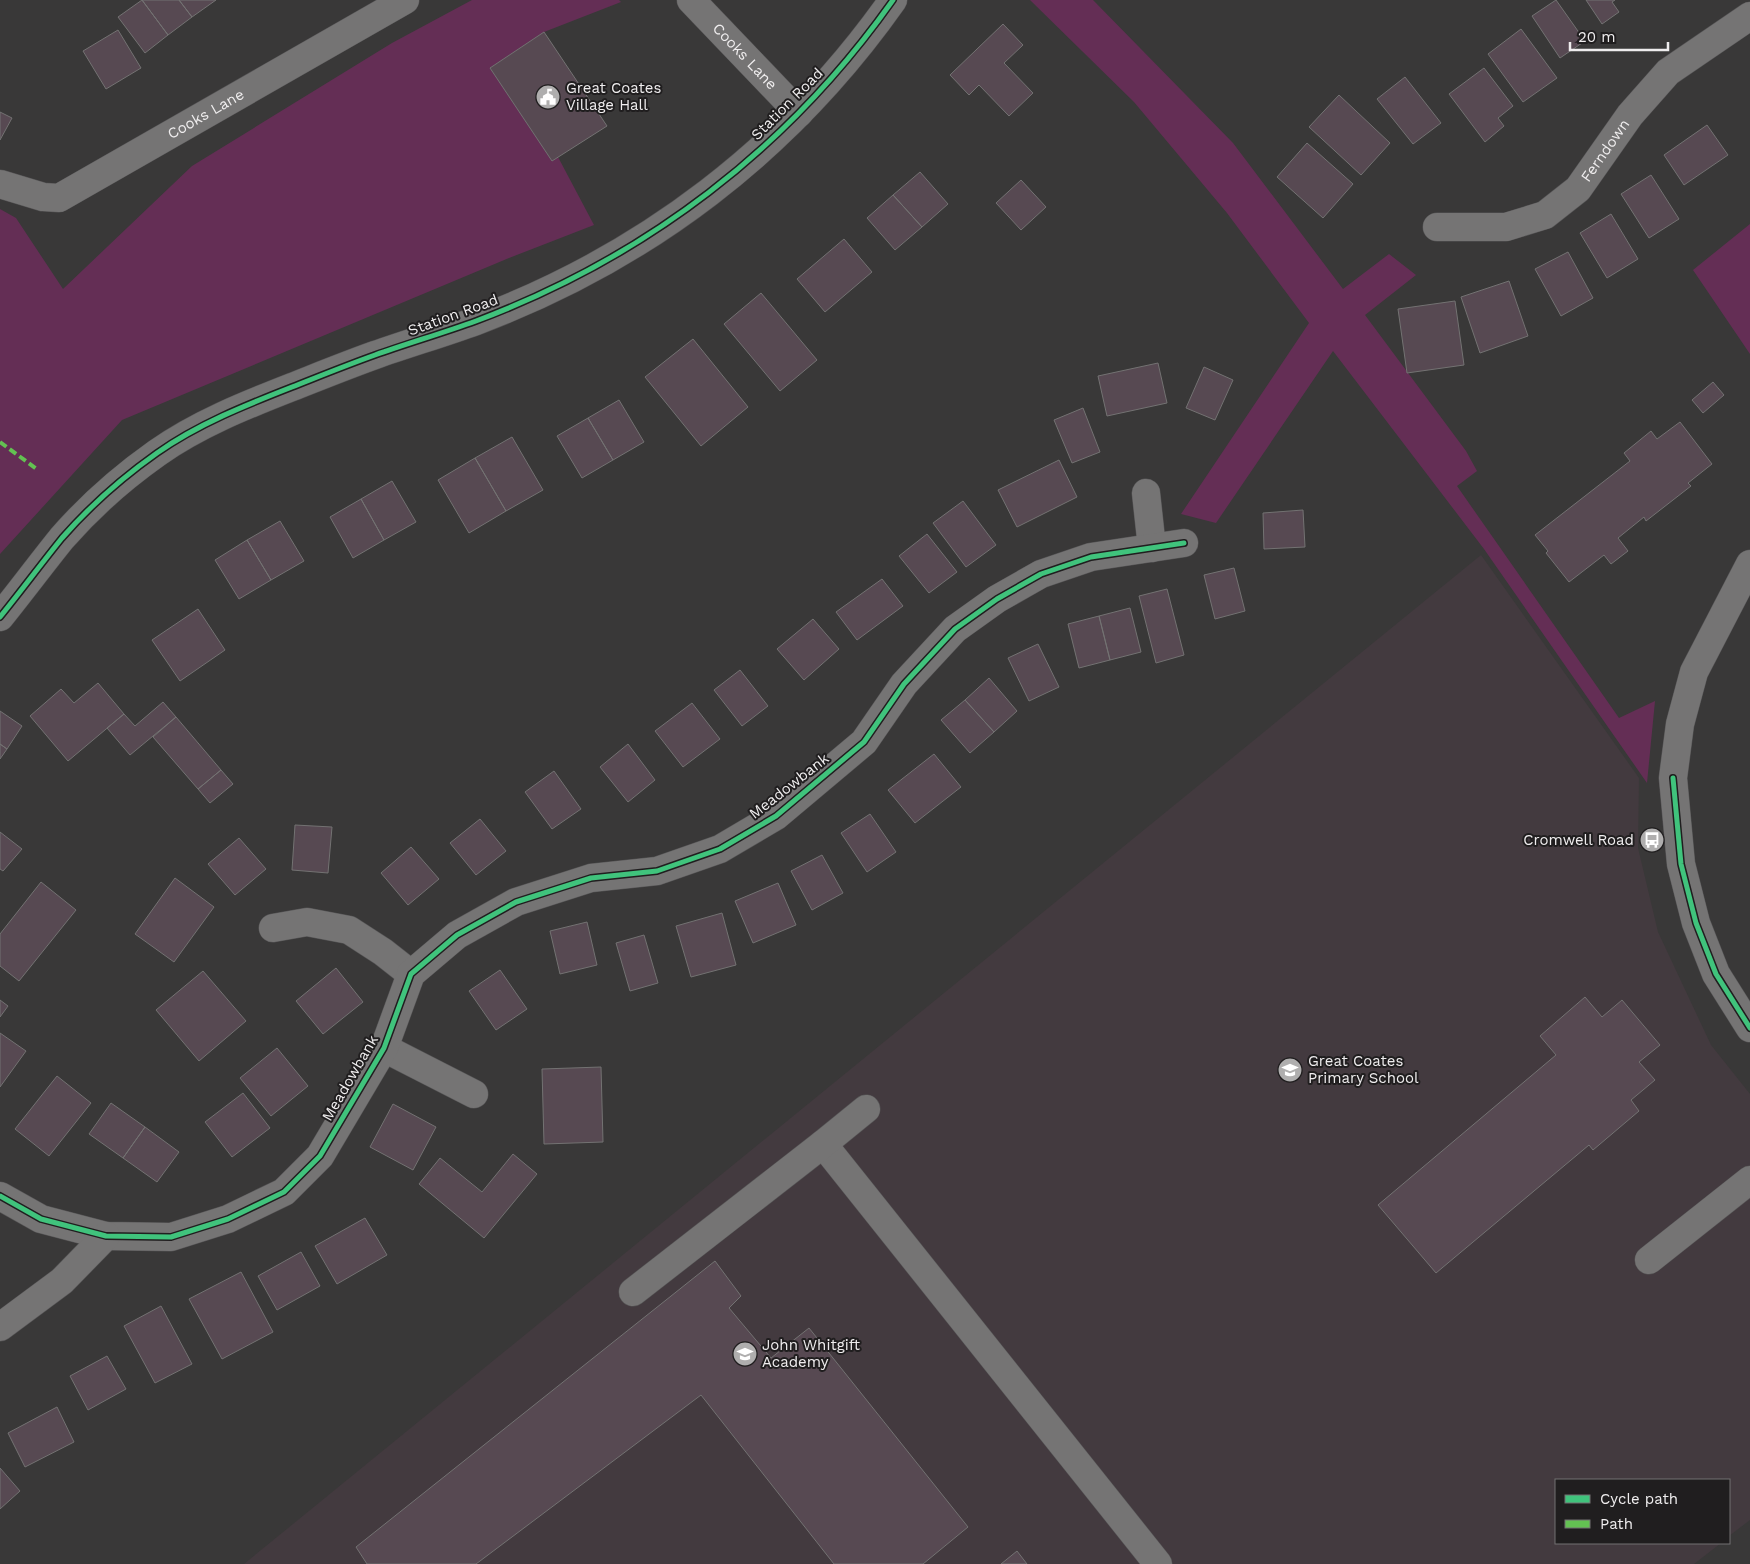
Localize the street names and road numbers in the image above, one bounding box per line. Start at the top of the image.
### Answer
street label: Cooks Lane [709,19,781,93]
street label: Station Road [747,64,827,144]
street label: Cooks Lane [164,85,247,143]
street label: Ferndown [1577,116,1633,185]
street label: Station Road [406,290,500,340]
street label: Meadowbank [746,749,833,823]
street label: Meadowbank [318,1031,382,1124]

